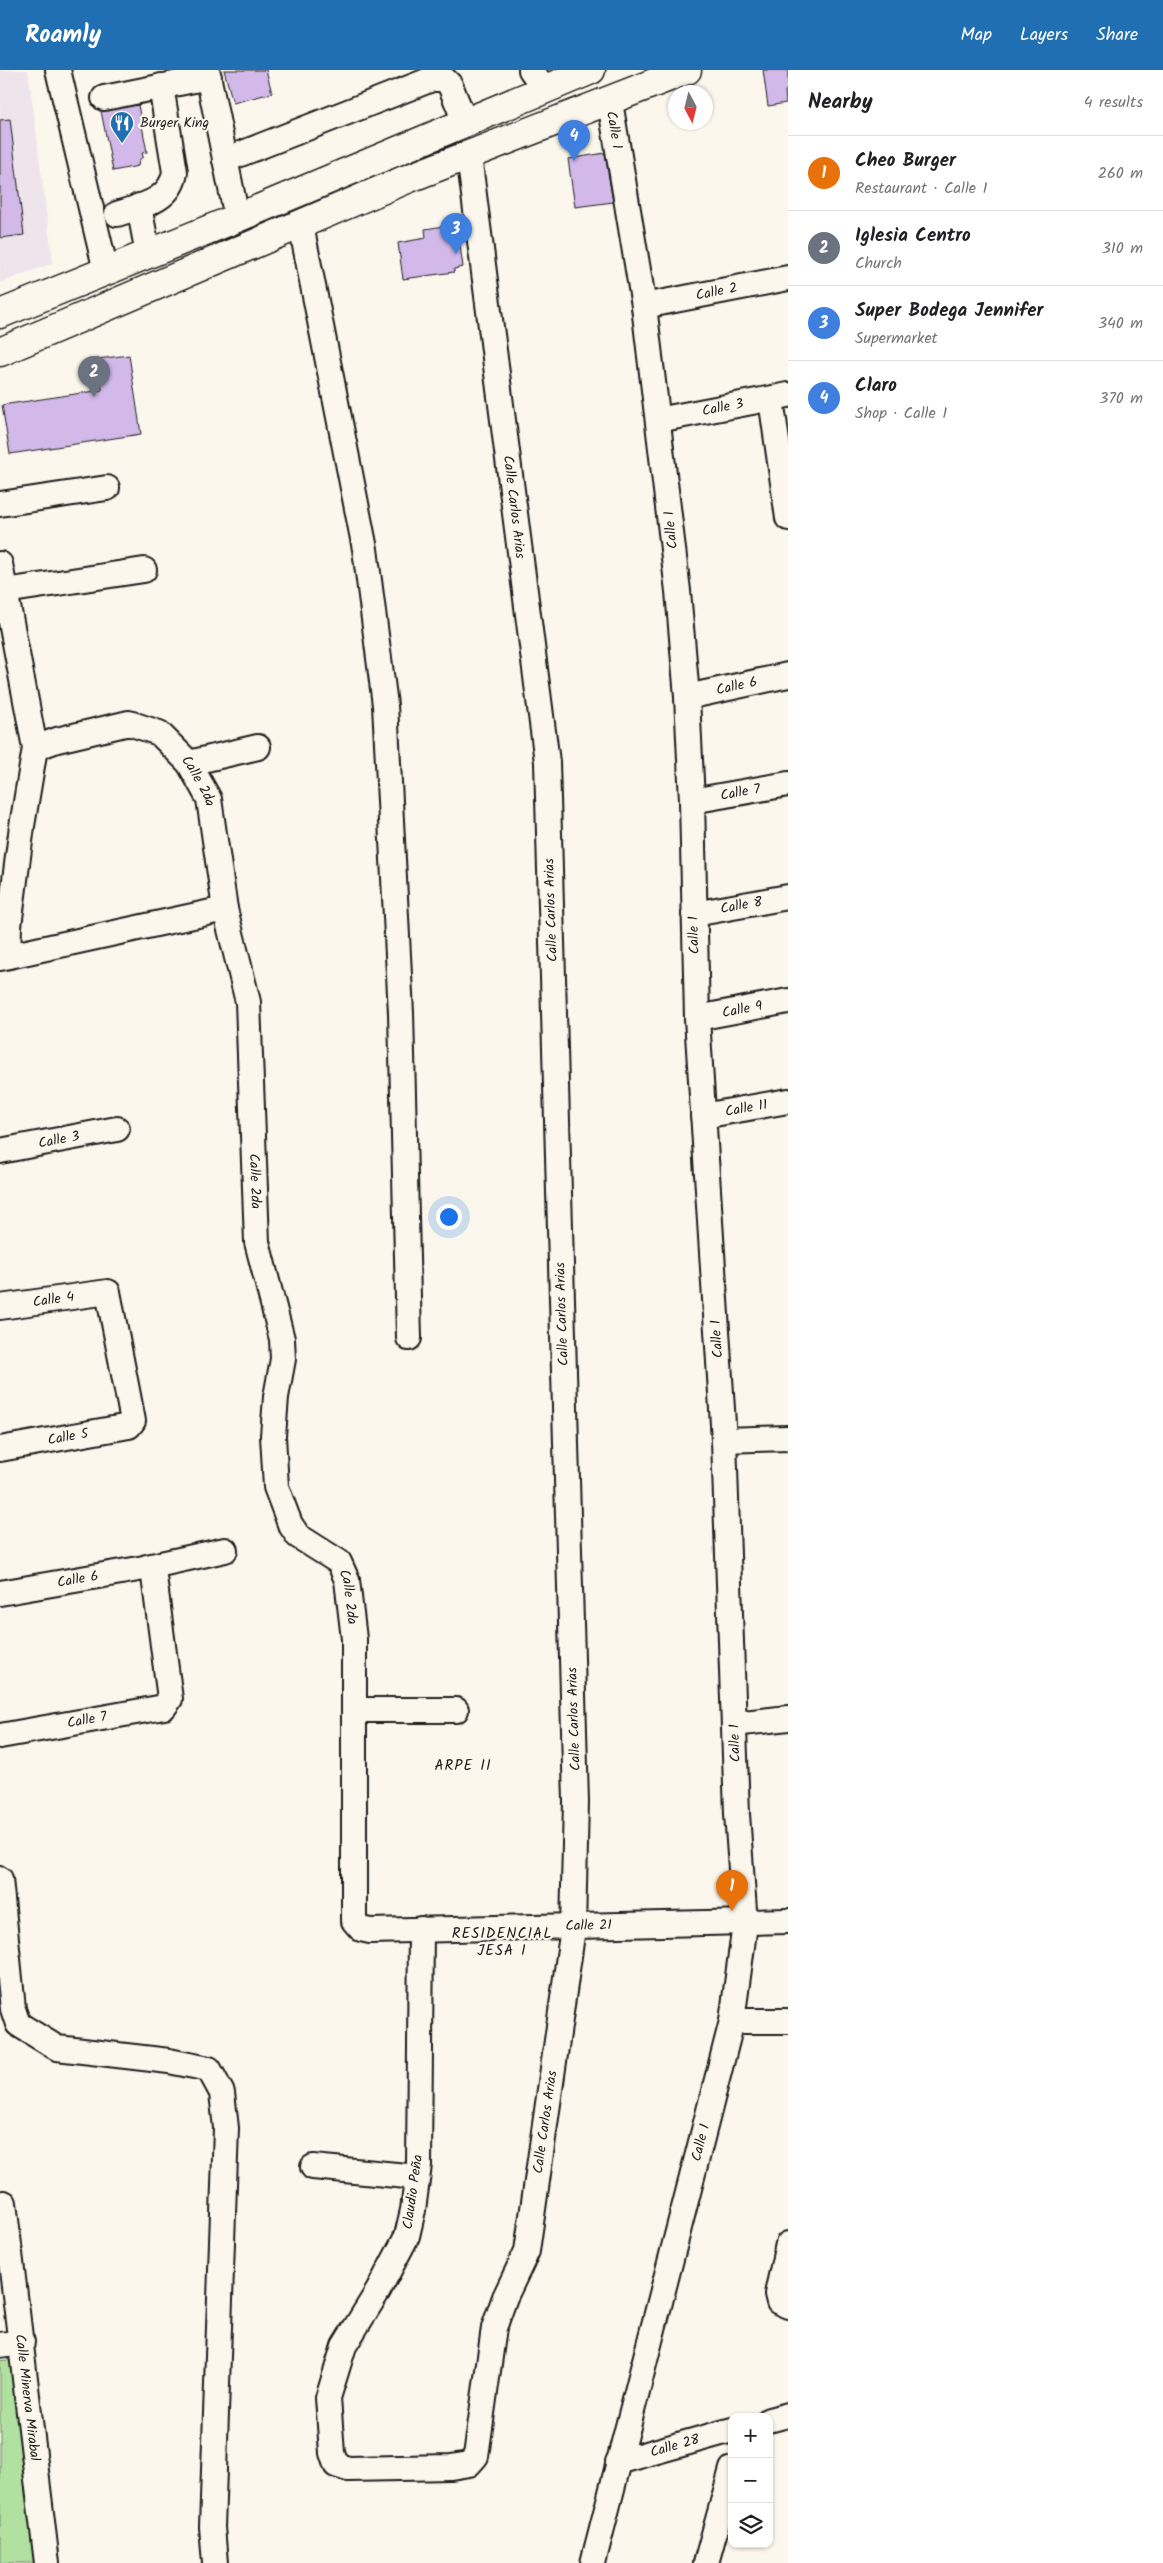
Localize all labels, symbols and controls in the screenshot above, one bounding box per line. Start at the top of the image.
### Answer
text: Roamly [25,16,101,55]
text: Map [961,21,992,50]
text: Layers [1020,21,1068,50]
text: Share [1096,21,1138,50]
north arrow [668,85,713,130]
text: Nearby [808,86,873,119]
text: 4 results [1084,90,1143,115]
street label: Calle 1 [600,109,628,151]
restaurant icon: Burger King [109,110,135,144]
place label: Burger King [140,112,209,134]
pin: 4 [558,120,590,161]
text: Cheo Burger [855,146,956,176]
text: 1 [822,161,826,186]
text: 260 m [1098,161,1143,186]
text: Restaurant · Calle 1 [855,176,987,201]
pin: 3 [440,213,472,254]
text: Iglesia Centro [855,221,971,251]
text: 2 [819,236,829,261]
text: 310 m [1102,236,1143,261]
text: Church [855,251,902,276]
street label: Calle 2 [694,277,739,307]
text: Super Bodega Jennifer [855,296,1044,326]
text: 3 [820,311,828,336]
text: 340 m [1098,311,1143,336]
text: Supermarket [855,326,938,351]
pin: 2 [78,356,110,397]
text: Claro [855,371,897,401]
text: 4 [820,386,828,411]
text: 370 m [1099,386,1143,411]
street label: Calle 3 [700,393,745,422]
text: Shop · Calle 1 [855,401,947,426]
street label: Calle Carlos Arias [497,454,531,560]
street label: Calle 1 [658,510,684,550]
street label: Calle 6 [714,671,759,701]
street label: Calle 2da [176,750,221,808]
street label: Calle 7 [719,778,763,807]
street label: Calle Carlos Arias [538,858,564,962]
street label: Calle 8 [719,891,765,920]
street label: Calle 1 [682,916,706,954]
street label: Calle 9 [720,995,764,1024]
street label: Calle 11 [723,1094,769,1123]
street label: Calle 3 [36,1125,82,1155]
street label: Calle 2da [243,1153,267,1209]
your location [436,1204,462,1230]
street label: Calle Carlos Arias [549,1262,575,1366]
street label: Calle 4 [31,1286,76,1313]
street label: Calle 1 [705,1319,729,1359]
street label: Calle 5 [46,1422,92,1451]
street label: Calle 6 [55,1565,100,1594]
street label: Calle 2da [333,1566,363,1626]
street label: Calle Carlos Arias [561,1667,587,1771]
street label: Calle 7 [65,1706,109,1734]
street label: Calle 1 [723,1724,747,1762]
district label: ARPE II [434,1754,492,1778]
pin: 1 [716,1870,748,1911]
street label: Calle 21 [565,1914,612,1937]
district label: RESIDENCIAL JESA I [452,1922,552,1963]
street label: Calle Carlos Arias [527,2069,564,2175]
street label: Calle 1 [685,2121,716,2164]
street label: Claudio Peña [397,2153,429,2231]
street label: Calle Minerva Mirabal [9,2333,46,2463]
map controls [728,2413,773,2548]
button: + [728,2413,773,2458]
street label: Calle 28 [648,2429,703,2463]
button: − [728,2458,773,2503]
button: layers [728,2503,773,2548]

